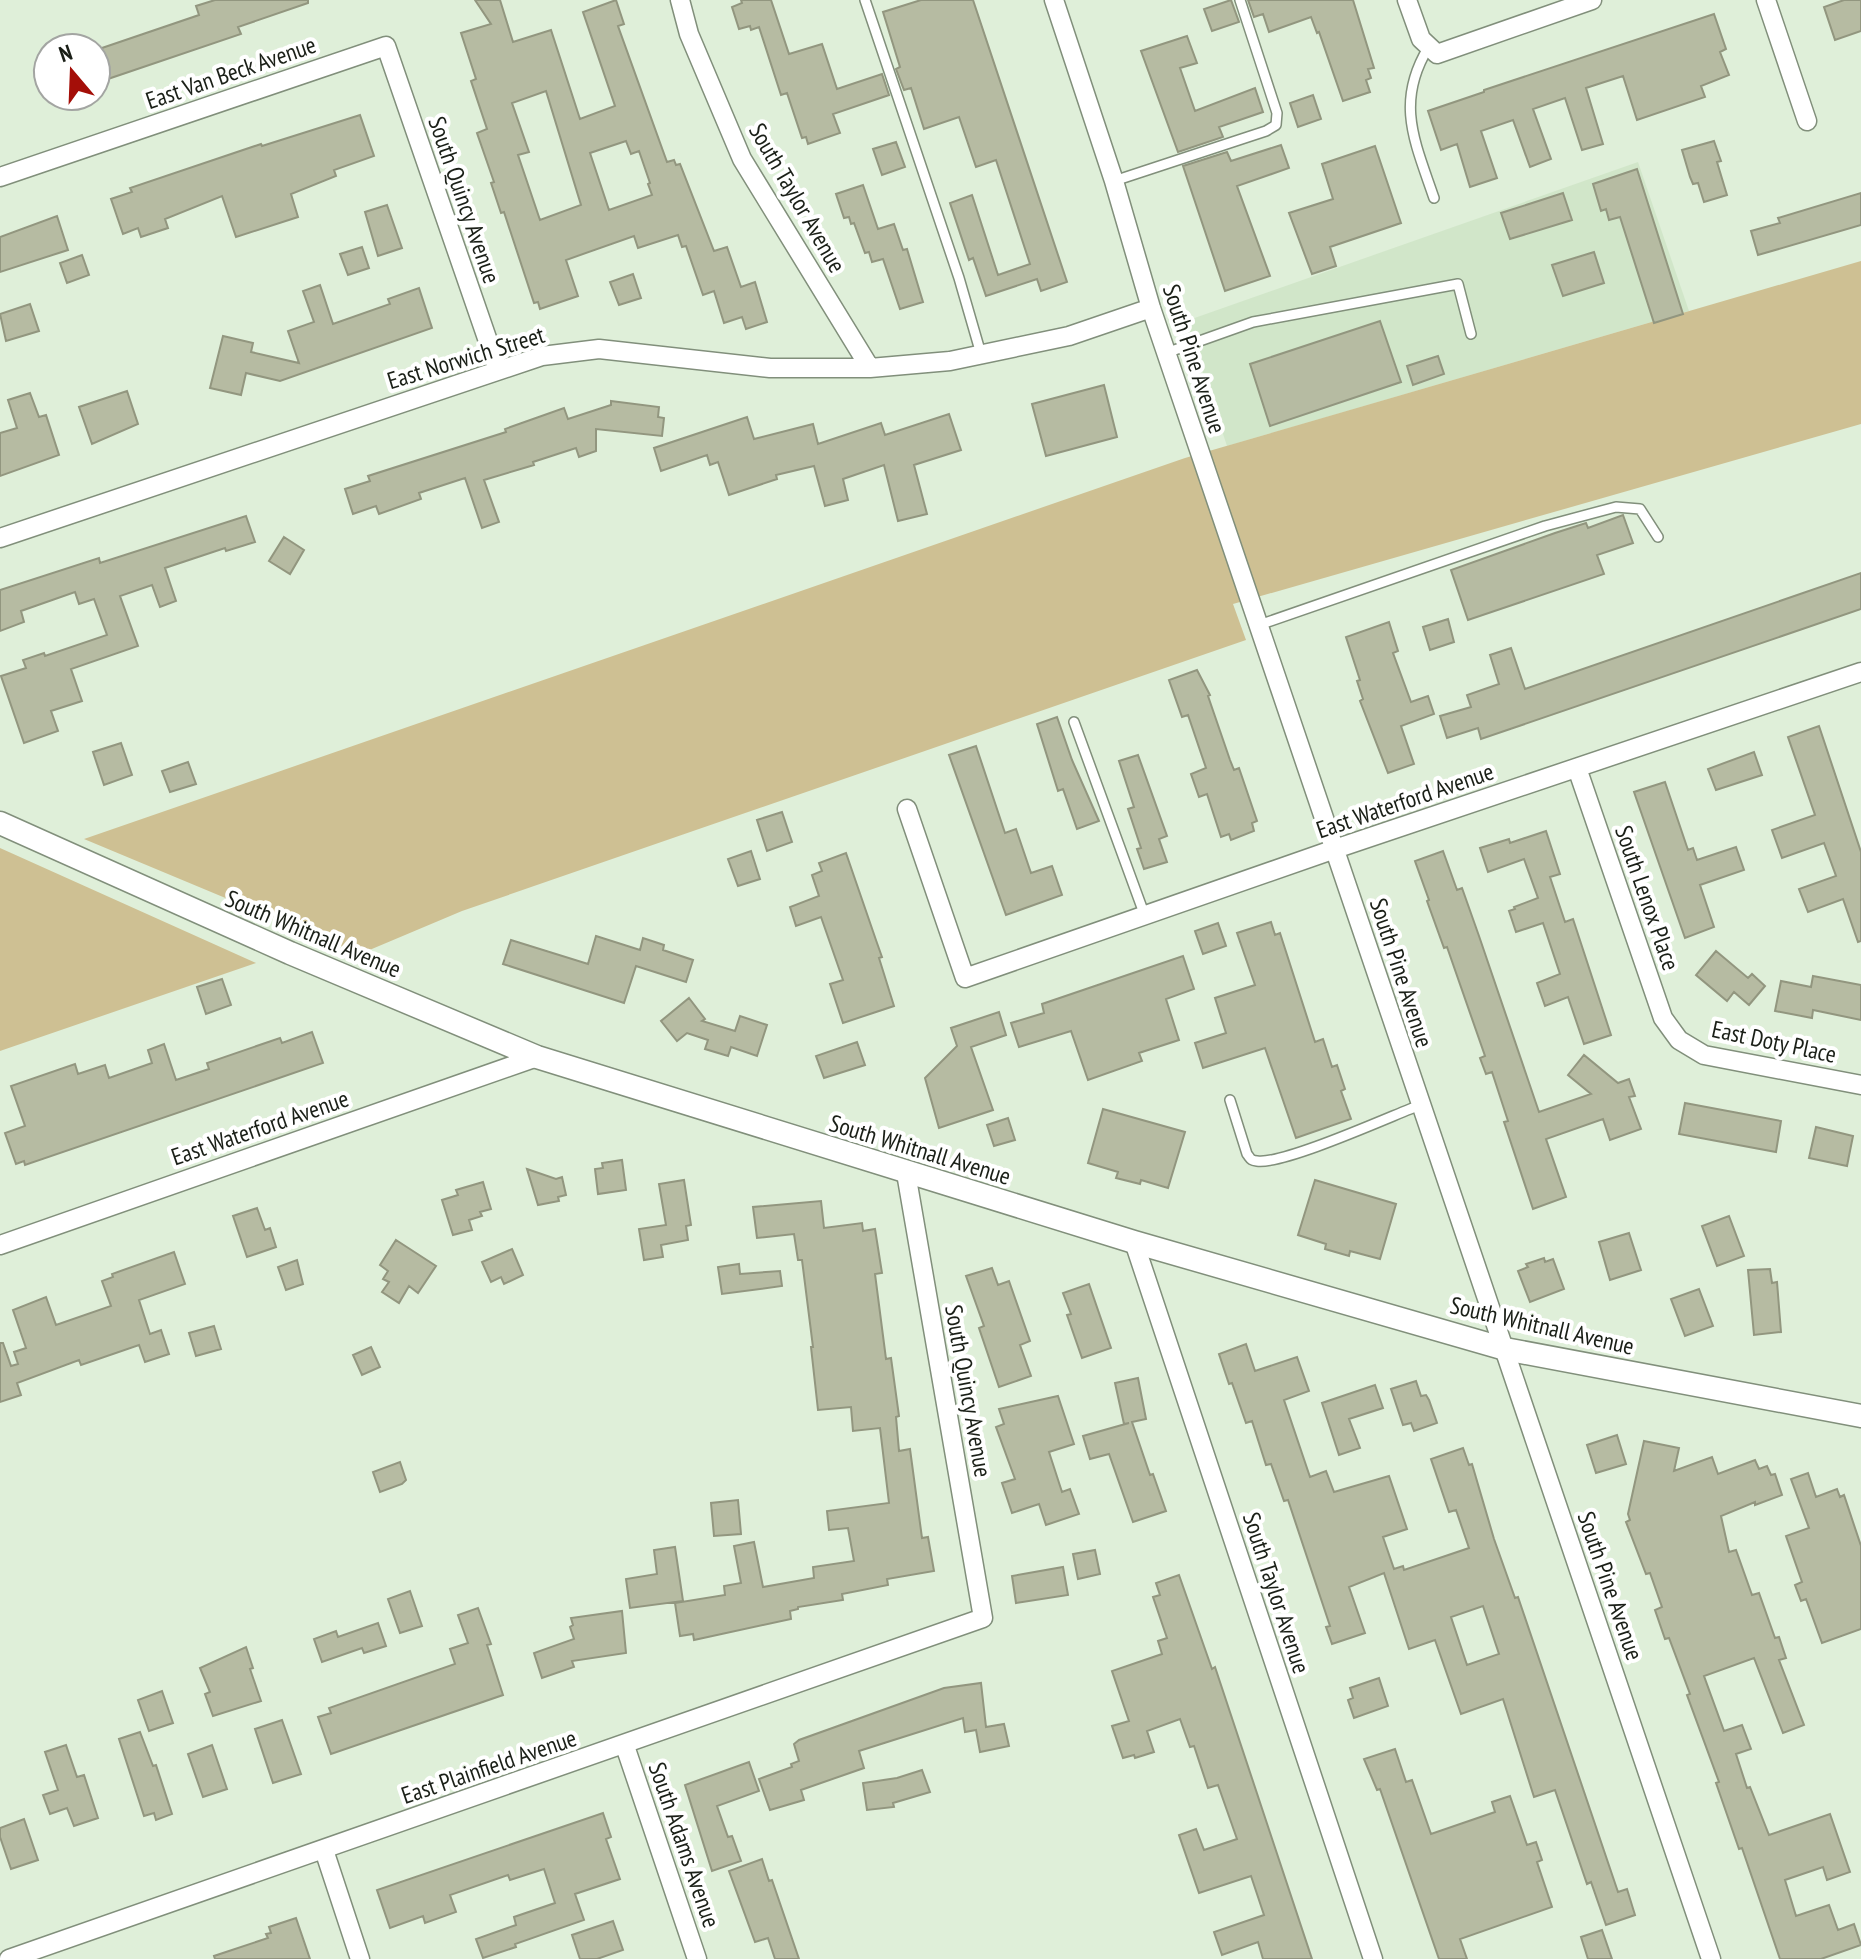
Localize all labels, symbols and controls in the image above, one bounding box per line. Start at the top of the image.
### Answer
street label: East Van Beck Avenue [142,29,320,116]
north arrow [32,32,112,112]
text: N [55,38,76,68]
street label: South Quincy Avenue [421,112,508,287]
street label: South Taylor Avenue [742,117,853,278]
street label: South Pine Avenue [1156,280,1233,437]
street label: East Norwich Street [383,319,549,396]
street label: East Waterford Avenue [1312,756,1498,845]
street label: South Lenox Place [1608,821,1687,974]
street label: South Whitnall Avenue [221,883,406,985]
street label: South Pine Avenue [1363,894,1440,1051]
street label: East Doty Place [1709,1013,1839,1070]
street label: East Waterford Avenue [167,1083,353,1172]
street label: South Whitnall Avenue [826,1107,1015,1192]
street label: South Whitnall Avenue [1447,1289,1637,1362]
street label: South Quincy Avenue [938,1302,999,1479]
street label: South Taylor Avenue [1236,1508,1317,1677]
street label: South Pine Avenue [1571,1508,1650,1664]
street label: East Plainfield Avenue [397,1722,580,1811]
street label: South Adams Avenue [642,1758,727,1932]

